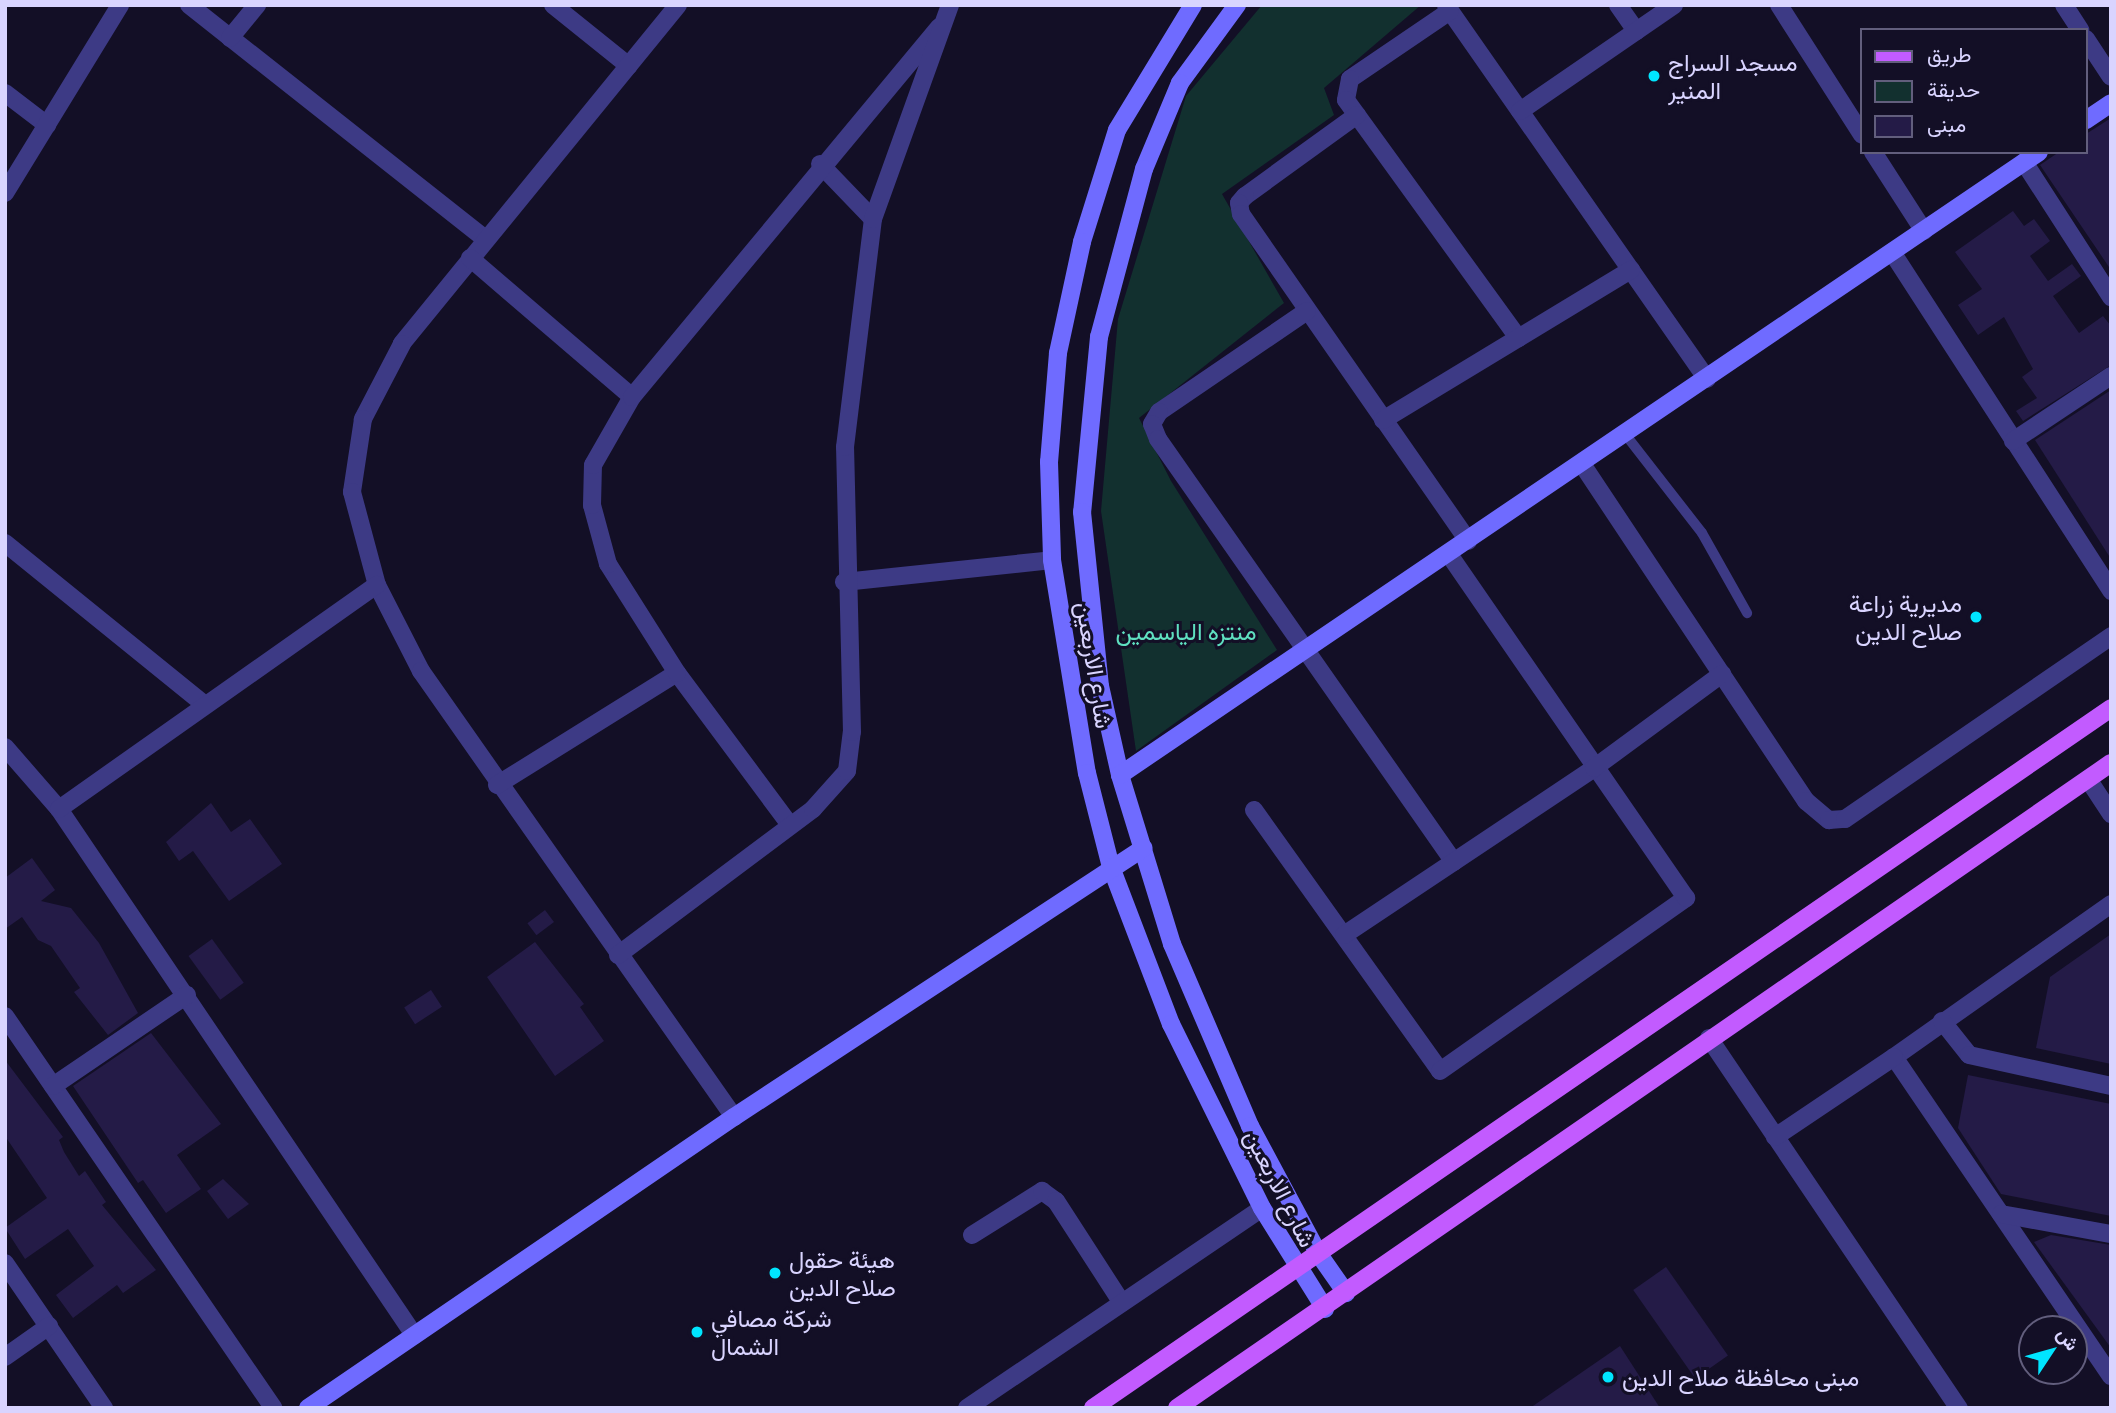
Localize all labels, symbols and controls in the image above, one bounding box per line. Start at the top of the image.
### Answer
legend [1860,28,2088,154]
text: طريق [1927,41,1972,66]
place label: مسجد السراج المنير [1668,48,1798,104]
marker: مسجد السراج المنير [1646,68,1662,84]
text: حديقة [1927,76,1980,101]
text: مبنى [1927,111,1966,136]
place label: مديرية زراعة صلاح الدين [1849,589,1962,645]
street label: شارع الاربعين [1071,599,1119,731]
marker: مديرية زراعة صلاح الدين [1968,609,1984,625]
park label: منتزه الياسمين [1116,617,1256,645]
street label: شارع الاربعين [1239,1124,1323,1252]
place label: هيئة حقول صلاح الدين [789,1245,896,1301]
marker: هيئة حقول صلاح الدين [767,1265,783,1281]
place label: شركة مصافي الشمال [711,1304,832,1360]
north arrow [2018,1315,2088,1385]
text: ش [2053,1323,2085,1355]
marker: شركة مصافي الشمال [689,1324,705,1340]
place label: مبنى محافظة صلاح الدين [1622,1363,1859,1391]
marker: مبنى محافظة صلاح الدين [1600,1369,1616,1385]

